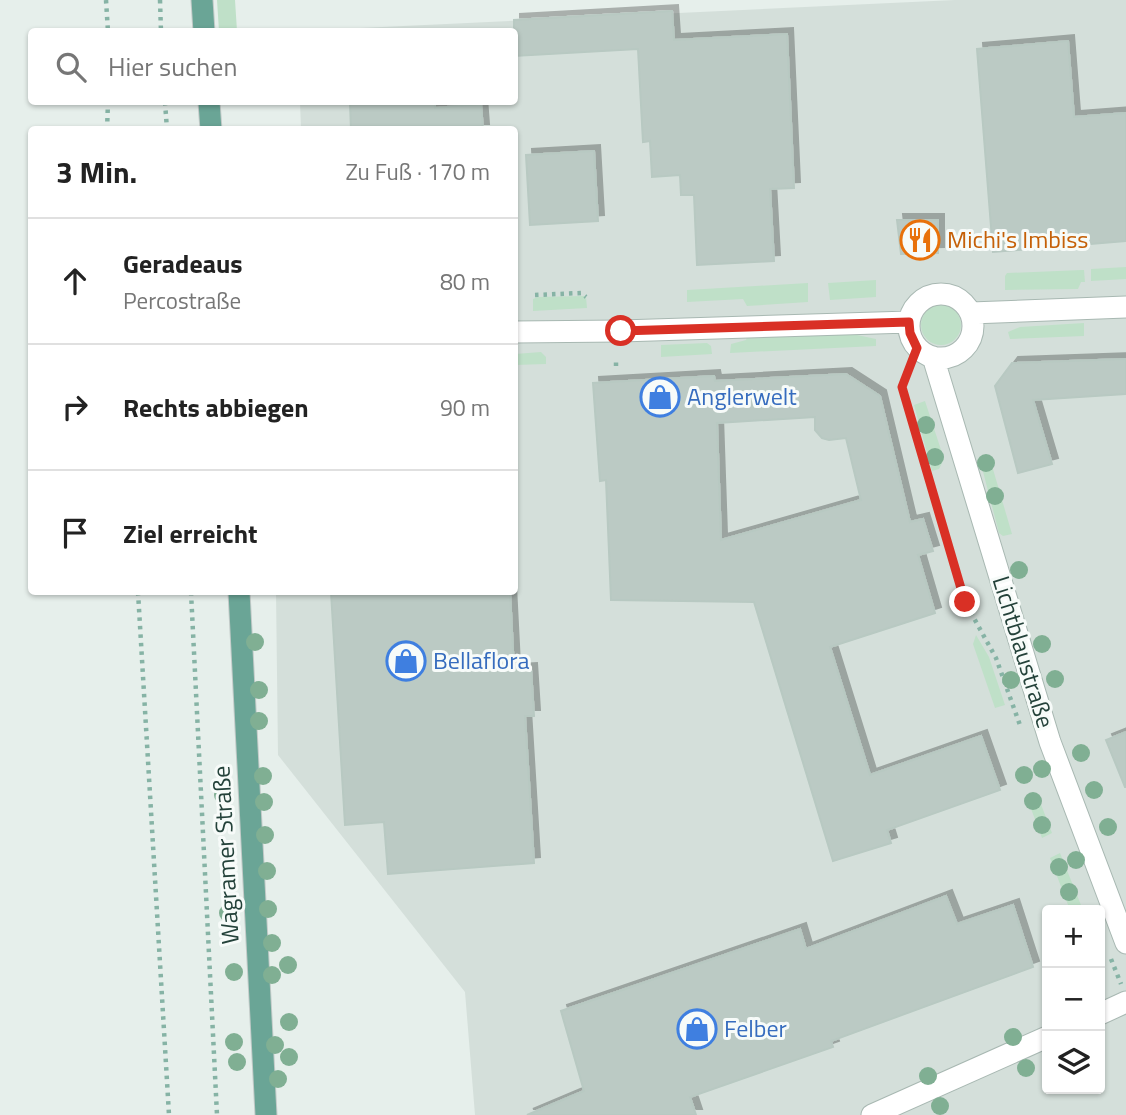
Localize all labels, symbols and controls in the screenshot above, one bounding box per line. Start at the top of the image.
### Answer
search box [28,28,518,105]
text: Hier suchen [108,47,237,86]
icon: search [52,48,90,86]
text: 3 Min. [56,149,137,195]
text: Zu Fuß · 170 m [346,154,490,189]
restaurant icon: Michi's Imbiss [899,219,941,261]
place label: Michi's Imbiss [947,221,1089,257]
text: Geradeaus [123,244,243,283]
icon: ahead [56,262,94,300]
text: 80 m [440,264,490,299]
text: Percostraße [123,283,241,318]
route start [605,315,636,346]
shop icon: Anglerwelt [639,376,681,418]
place label: Anglerwelt [687,378,797,414]
icon: right [56,388,94,426]
text: Rechts abbiegen [123,388,309,427]
text: 90 m [440,390,490,425]
icon: arrive [56,514,94,552]
text: Ziel erreicht [123,514,258,553]
street label: Lichtblaustraße [984,571,1064,732]
route end [949,586,980,617]
shop icon: Bellaflora [385,640,427,682]
place label: Bellaflora [433,642,530,678]
street label: Wagramer Straße [202,765,248,945]
map controls [1042,905,1105,1094]
button: + [1042,905,1105,968]
button: − [1042,968,1105,1031]
shop icon: Felber [676,1008,718,1050]
place label: Felber [724,1010,787,1046]
button: layers [1042,1031,1105,1094]

